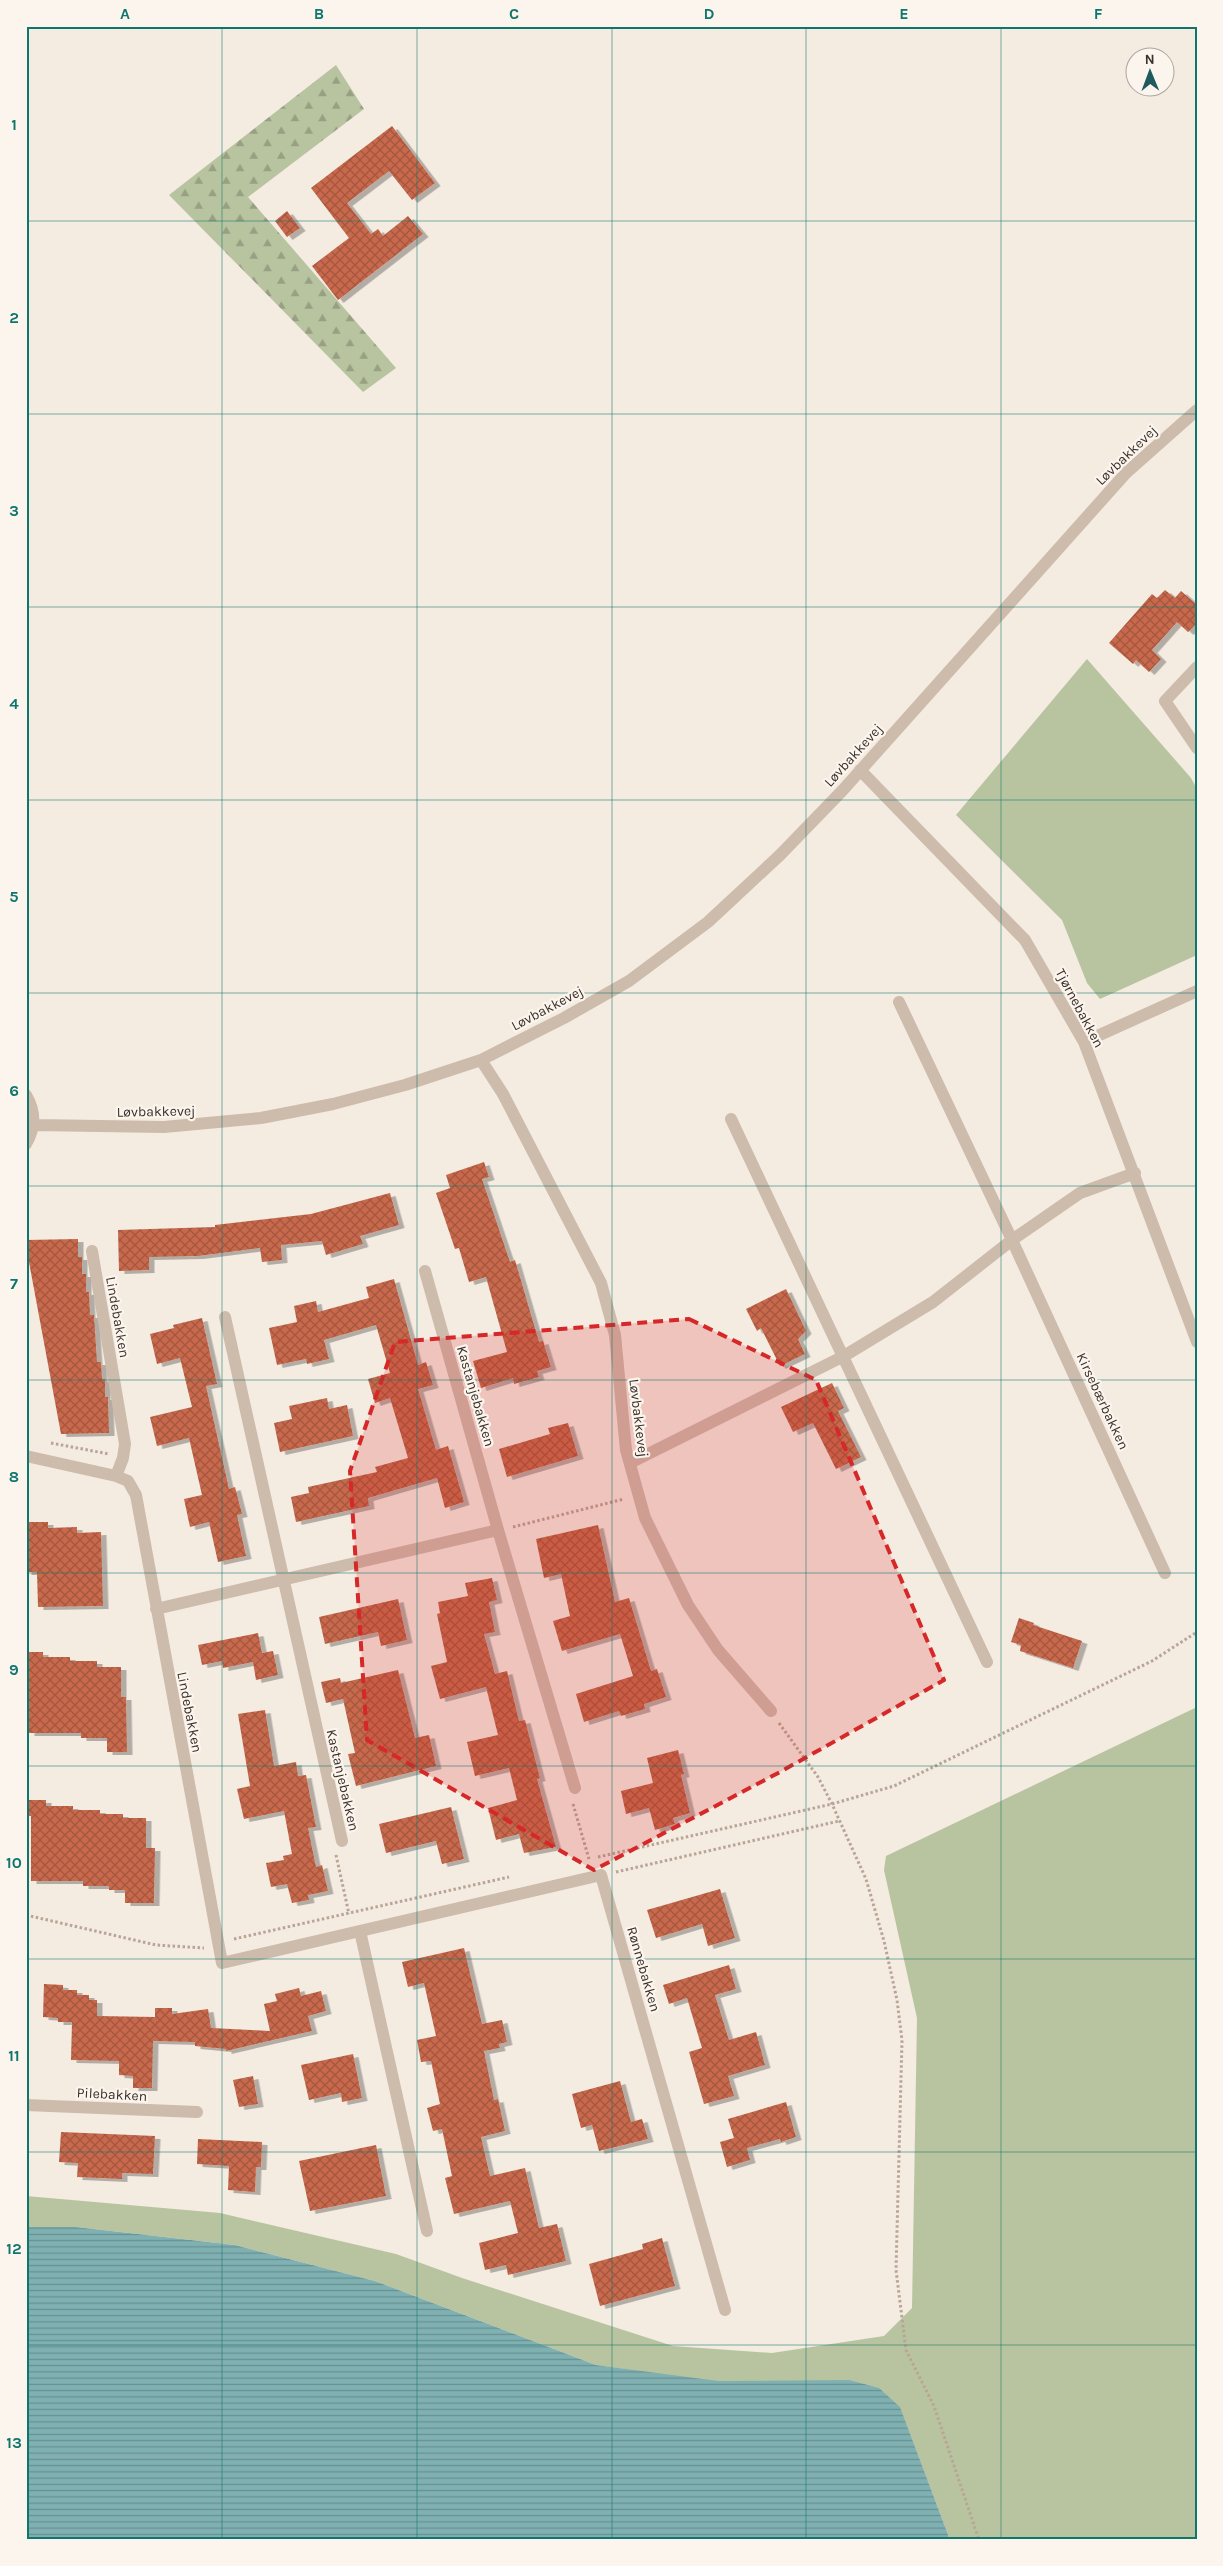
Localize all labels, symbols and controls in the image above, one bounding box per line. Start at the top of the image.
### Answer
text: A [120,4,130,23]
text: B [314,4,324,23]
text: C [509,4,519,23]
text: D [704,4,715,23]
text: E [899,4,909,23]
text: F [1094,4,1103,23]
north arrow [1126,48,1176,98]
text: N [1145,51,1155,68]
text: 1 [11,115,17,134]
text: 2 [9,308,19,327]
street label: Løvbakkevej [1092,422,1161,489]
text: 3 [9,501,19,520]
text: 4 [9,694,19,713]
street label: Løvbakkevej [821,720,886,790]
text: 5 [9,887,19,906]
street label: Tjørnebakken [1052,966,1108,1051]
street label: Løvbakkevej [508,982,586,1034]
text: 6 [9,1081,19,1100]
street label: Løvbakkevej [116,1102,196,1121]
text: 7 [10,1274,18,1293]
street label: Lindebakken [102,1275,133,1359]
street label: Kastanjebakken [453,1344,498,1448]
street label: Kirsebærbakken [1073,1350,1132,1452]
street label: Løvbakkevej [625,1378,652,1458]
text: 8 [9,1467,19,1486]
text: 9 [9,1660,19,1679]
street label: Lindebakken [173,1670,206,1754]
street label: Kastanjebakken [323,1728,362,1833]
text: 10 [6,1853,22,1872]
street label: Rønnebakken [623,1925,664,2014]
text: 11 [8,2046,20,2065]
street label: Pilebakken [76,2084,148,2105]
text: 12 [6,2239,22,2258]
text: 13 [6,2433,22,2452]

